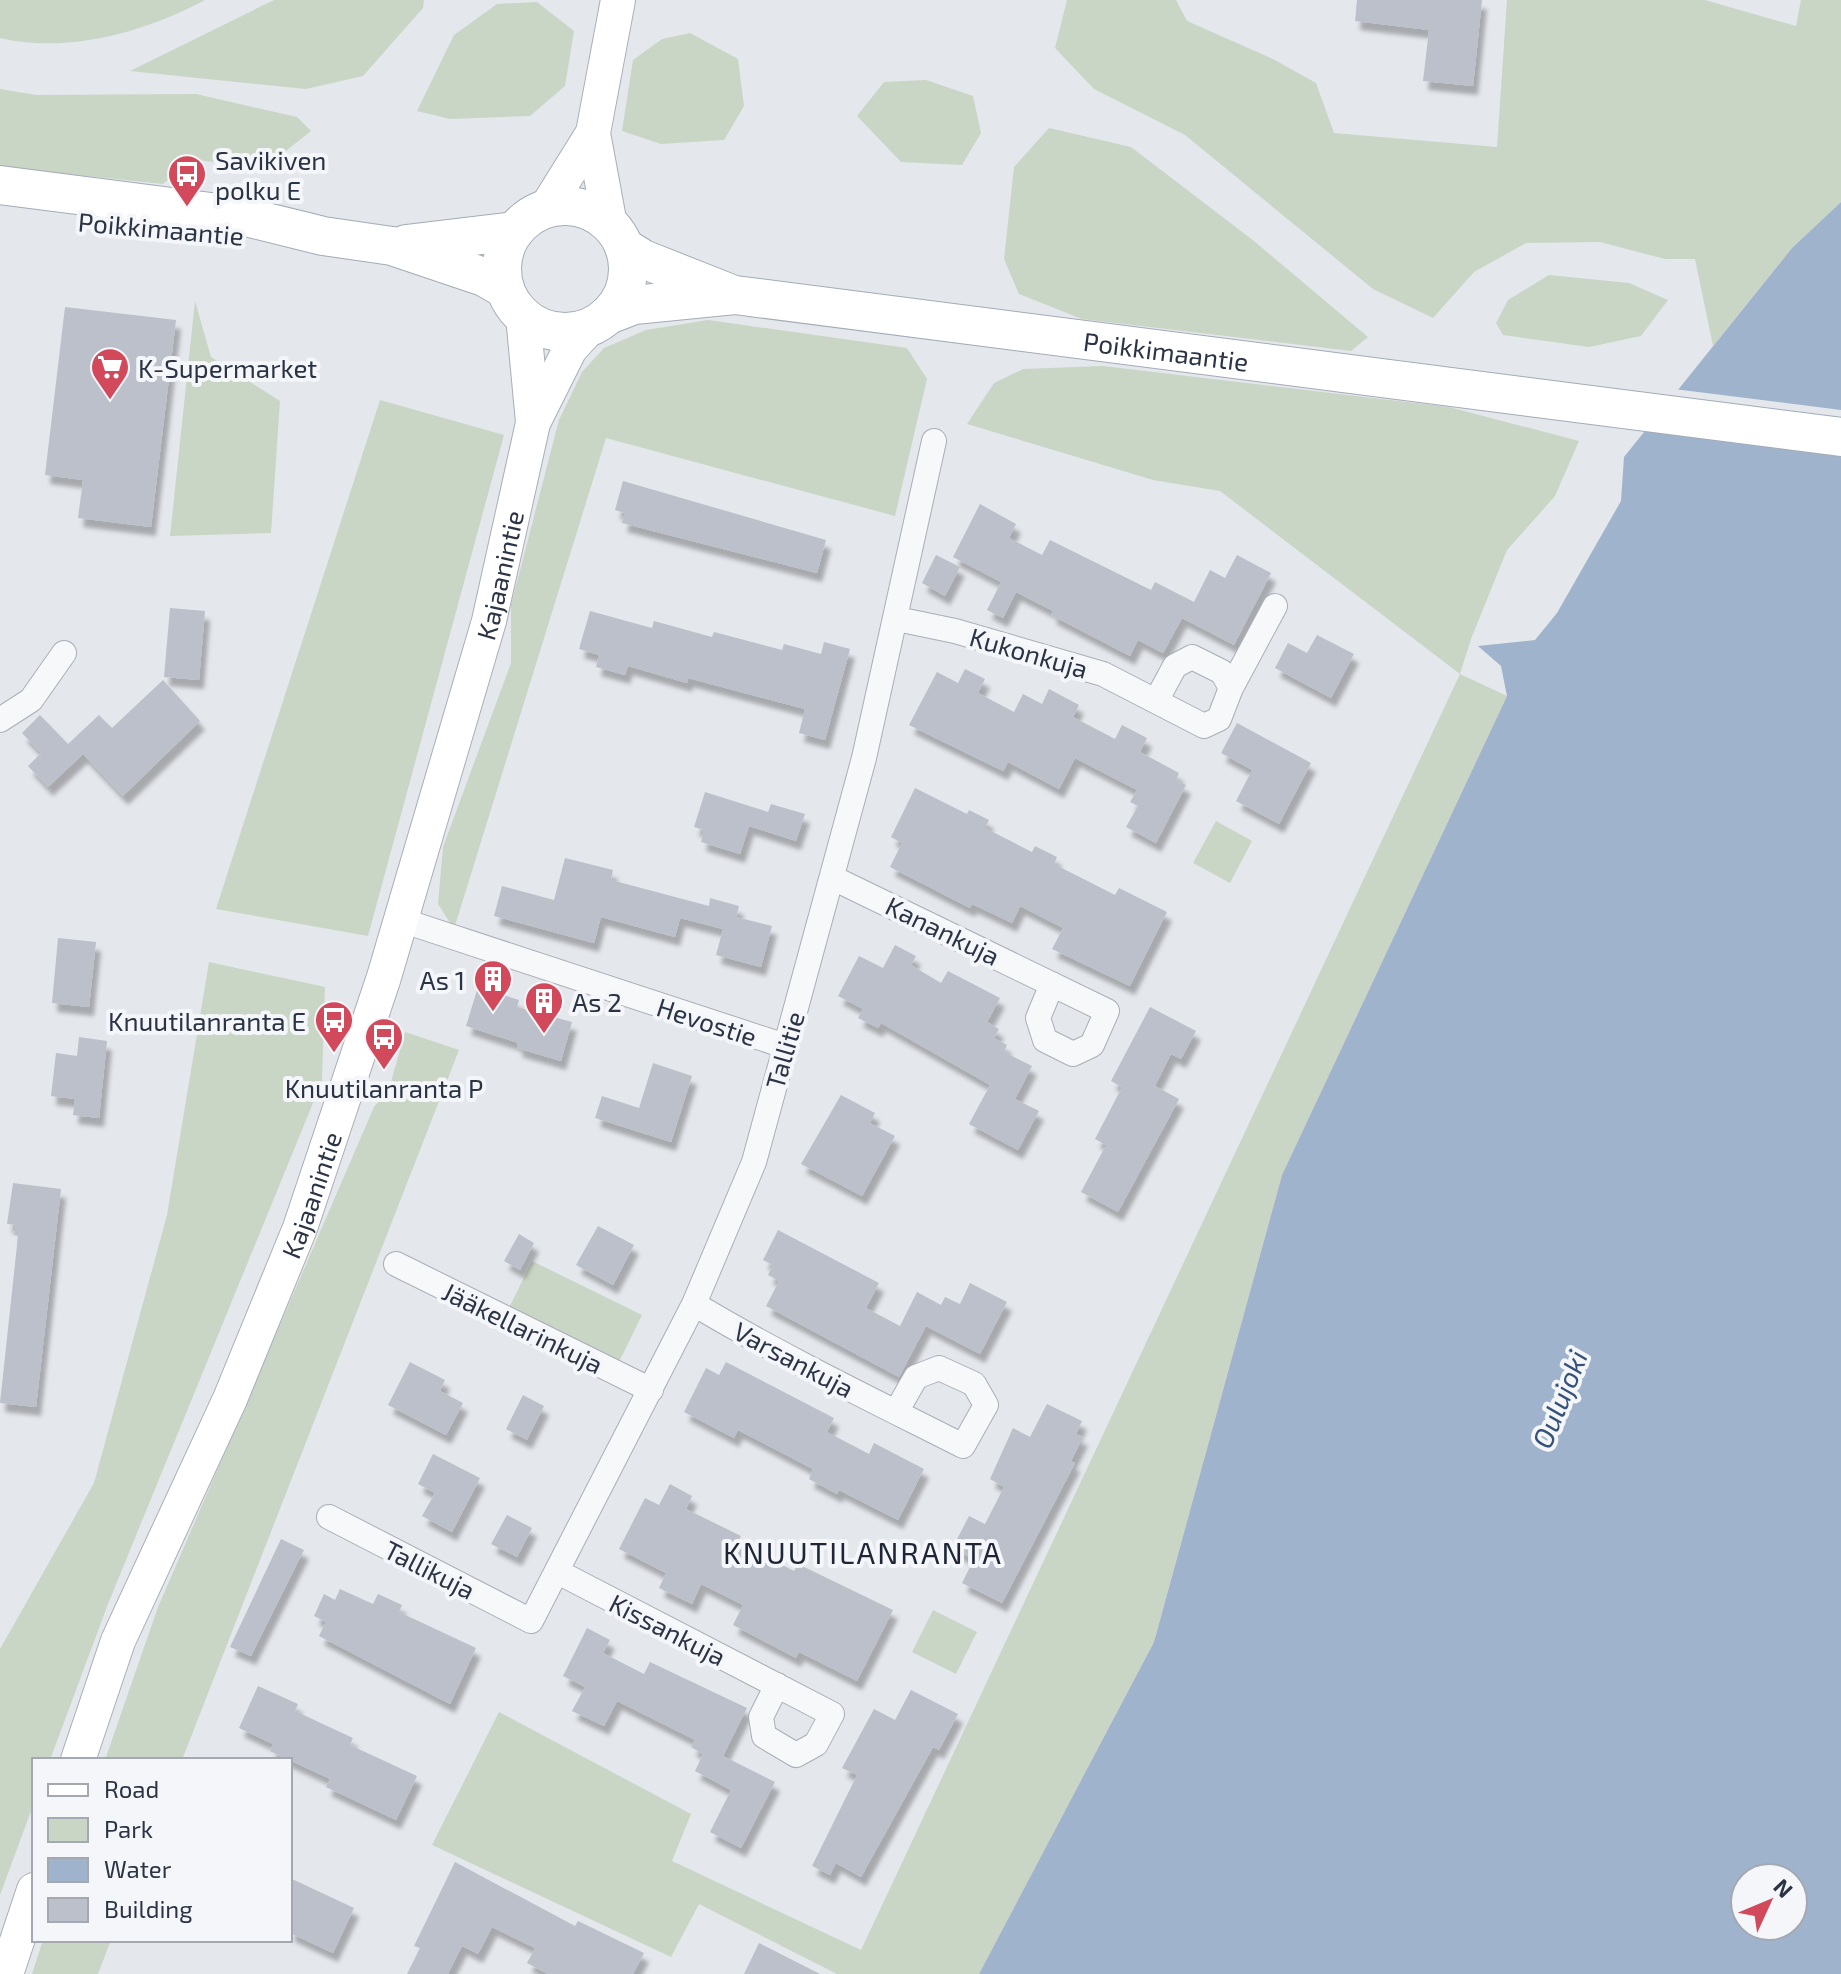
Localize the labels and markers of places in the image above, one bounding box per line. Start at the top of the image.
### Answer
place label: Savikiven polku E [215,144,326,205]
bus stop icon: Savikiven polku E [166,153,208,208]
supermarket icon: K-Supermarket [89,346,131,401]
place label: K-Supermarket [138,352,317,383]
building icon: As 1 [472,958,514,1013]
place label: As 1 [419,964,465,995]
building icon: As 2 [523,980,565,1035]
place label: As 2 [572,986,622,1017]
bus stop icon: Knuutilanranta E [313,999,355,1054]
place label: Knuutilanranta E [108,1005,306,1036]
bus stop icon: Knuutilanranta P [363,1016,405,1071]
place label: Knuutilanranta P [285,1072,483,1103]

